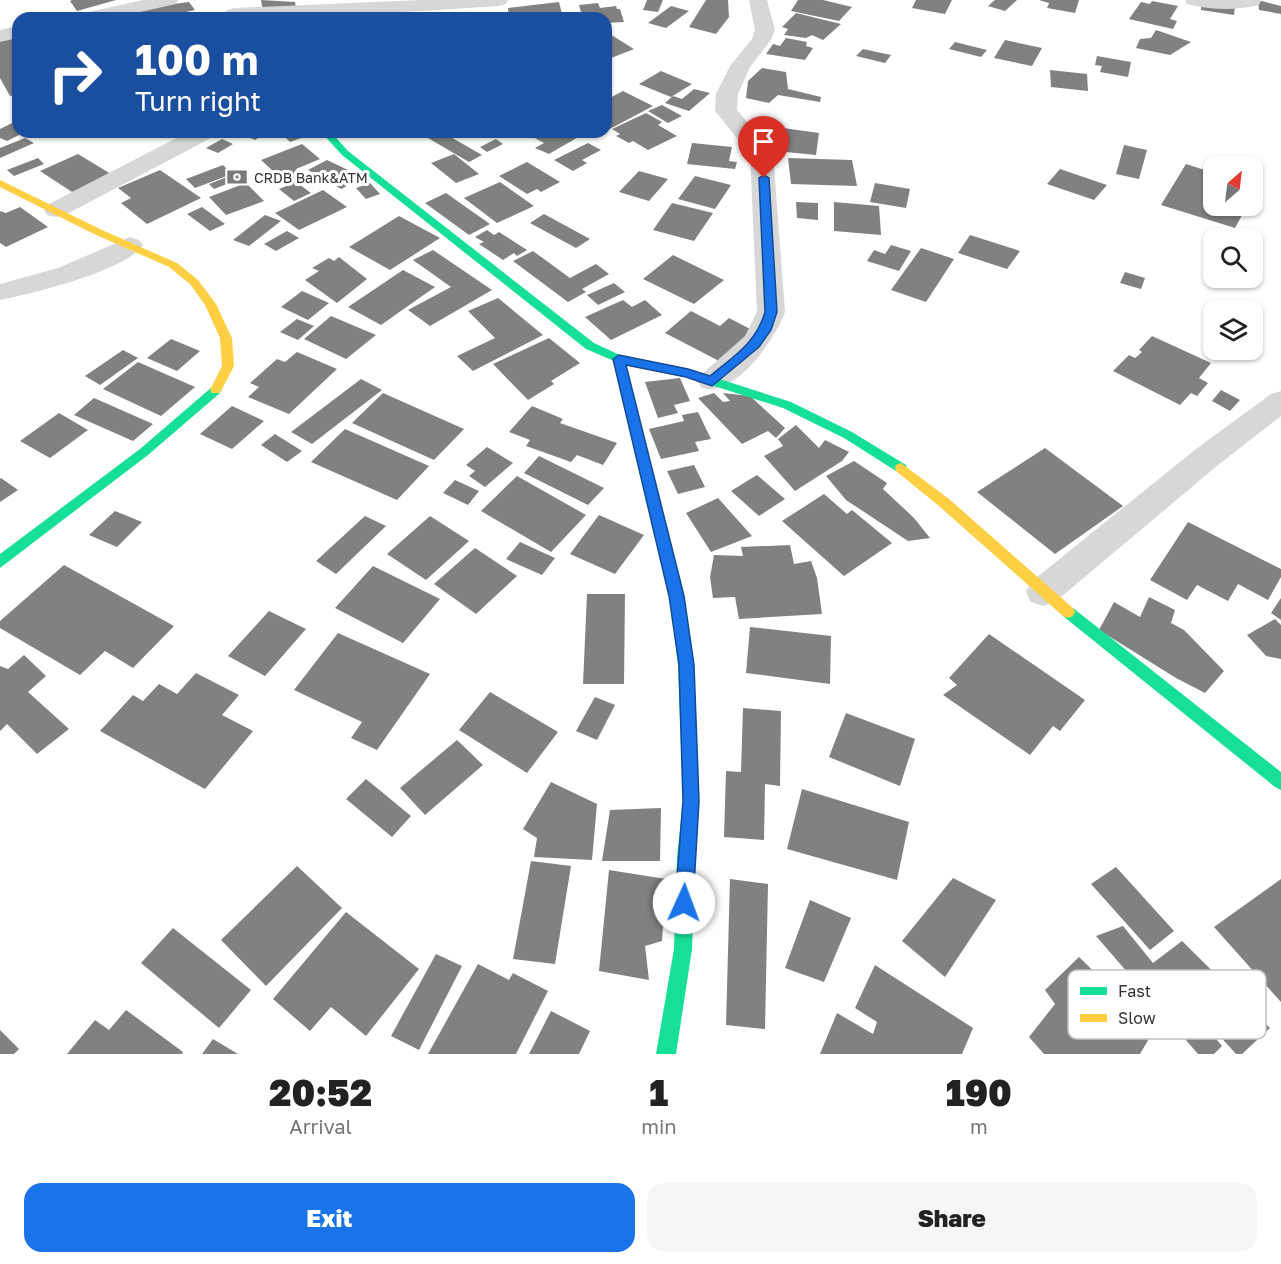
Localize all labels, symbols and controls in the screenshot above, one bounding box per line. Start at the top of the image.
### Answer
text: 100 m [135,34,258,84]
icon: right [36,36,114,114]
text: Turn right [135,85,261,117]
pin [738,116,789,178]
icon: arrive [747,125,780,158]
north arrow [1203,156,1263,216]
map controls [1203,156,1263,360]
bank icon: CRDB Bank&ATM [225,165,249,189]
place label: CRDB Bank&ATM [254,169,368,186]
button: search [1203,228,1263,288]
button: layers [1203,300,1263,360]
position arrow [652,871,716,935]
legend [1068,970,1266,1039]
text: Fast [1118,981,1151,1001]
text: Slow [1118,1008,1156,1028]
text: 20:52 [269,1071,372,1114]
text: 1 [649,1071,668,1114]
text: 190 [946,1071,1012,1114]
text: Arrival [289,1114,352,1138]
text: min [641,1114,677,1138]
text: m [970,1114,988,1138]
button: Exit [24,1183,635,1252]
button: Share [647,1183,1257,1252]

